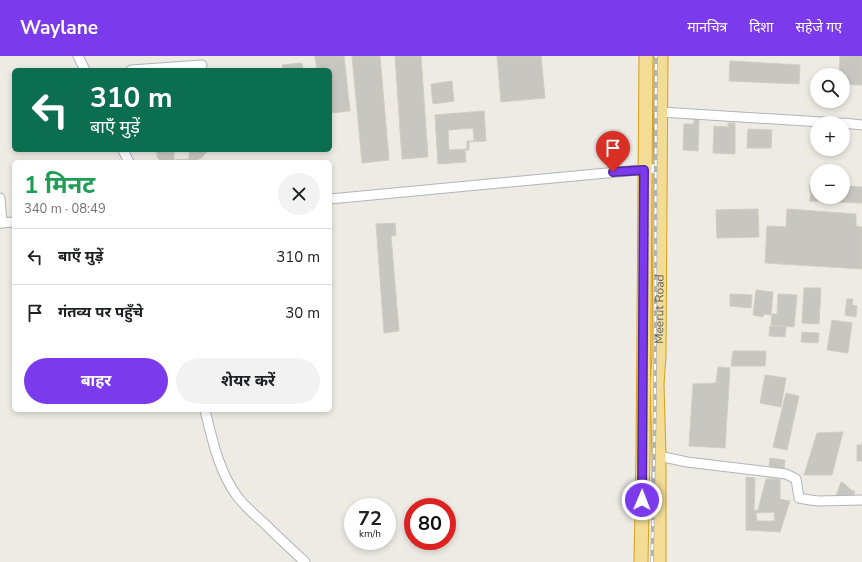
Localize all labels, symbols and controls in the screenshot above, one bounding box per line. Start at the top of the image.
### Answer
text: Waylane [20,15,98,41]
text: मानचित्र [687,18,727,37]
text: दिशा [749,18,773,37]
text: सहेजे गए [795,18,842,37]
map controls [810,68,850,204]
button: search [810,68,850,108]
text: 310 m [90,79,173,117]
icon: left [24,84,76,136]
text: बाएँ मुड़ें [90,115,140,139]
button: + [810,116,850,156]
pin [596,131,630,172]
icon: arrive [602,137,624,159]
button: − [810,164,850,204]
text: 1 मिनट [24,169,95,201]
button: close [278,173,320,215]
text: 340 m · 08:49 [24,200,106,218]
icon: left [24,246,46,268]
text: बाएँ मुड़ें [58,246,103,266]
text: 310 m [276,247,320,267]
street label: Meerut Road [651,274,668,344]
icon: arrive [24,302,46,324]
text: गंतव्य पर पहुँचे [58,302,143,322]
text: 30 m [285,303,320,323]
button: बाहर [24,358,168,404]
button: शेयर करें [176,358,320,404]
position arrow [621,479,663,521]
speed limit sign: 80 [404,498,456,550]
text: 72 [358,505,382,532]
text: km/h [359,527,381,541]

